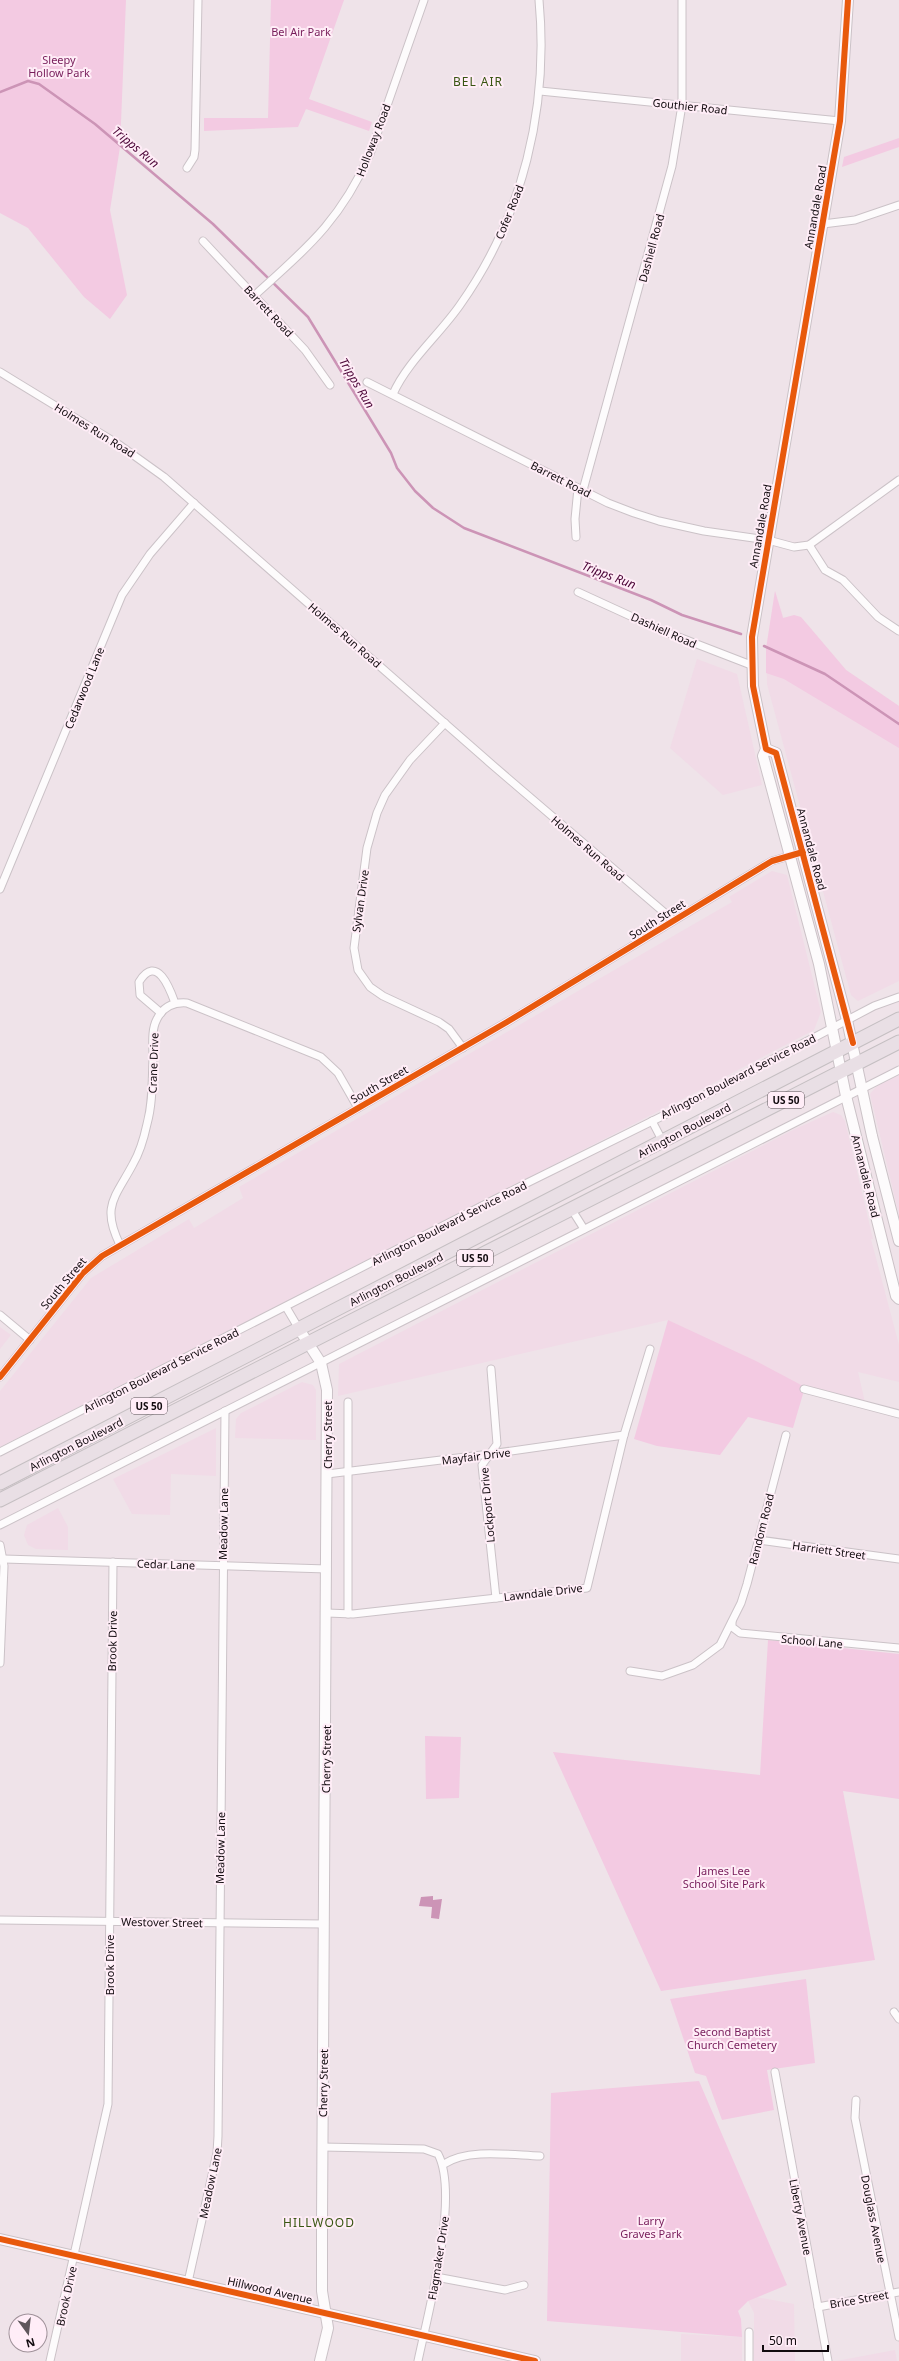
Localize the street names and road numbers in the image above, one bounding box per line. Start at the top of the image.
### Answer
street label: Gouthier Road [652,95,728,117]
street label: Holloway Road [352,102,394,178]
street label: Annandale Road [800,164,830,250]
street label: Cofer Road [491,183,527,241]
street label: Dashiell Road [635,212,667,284]
street label: Barrett Road [241,282,297,340]
street label: Holmes Run Road [52,399,138,461]
street label: Barrett Road [528,457,594,501]
street label: Annandale Road [745,483,775,569]
street label: Holmes Run Road [305,599,385,671]
street label: Dashiell Road [629,609,699,651]
street label: Cedarwood Lane [61,645,107,731]
street label: Annandale Road [794,806,830,892]
street label: Holmes Run Road [548,812,628,884]
street label: Sylvan Drive [348,869,372,933]
street label: South Street [626,896,688,942]
street label: Arlington Boulevard Service Road [658,1030,818,1122]
street label: Crane Drive [144,1032,162,1094]
street label: South Street [348,1062,410,1106]
road number: US 50 [768,1092,804,1108]
street label: Arlington Boulevard [635,1099,733,1161]
street label: Annandale Road [848,1133,884,1219]
street label: Arlington Boulevard Service Road [369,1177,529,1269]
street label: Arlington Boulevard [347,1249,445,1309]
road number: US 50 [457,1250,493,1266]
street label: South Street [37,1254,89,1312]
street label: Arlington Boulevard Service Road [81,1324,241,1416]
road number: US 50 [131,1398,167,1414]
street label: Cherry Street [320,1401,335,1469]
street label: Arlington Boulevard [27,1414,125,1474]
street label: Mayfair Drive [441,1444,511,1468]
street label: Lockport Drive [476,1467,498,1543]
street label: Meadow Lane [215,1488,231,1560]
street label: Random Road [745,1492,777,1566]
street label: Harriett Street [791,1537,867,1563]
street label: Cedar Lane [137,1555,195,1573]
street label: Lawndale Drive [503,1580,583,1604]
street label: Brook Drive [104,1611,120,1671]
street label: School Lane [780,1631,844,1651]
street label: Cherry Street [318,1725,334,1793]
street label: Meadow Lane [212,1812,228,1884]
street label: Westover Street [121,1914,203,1930]
street label: Brook Drive [102,1935,117,1995]
street label: Cherry Street [315,2049,331,2117]
street label: Meadow Lane [195,2146,225,2220]
street label: Douglass Avenue [858,2174,890,2264]
street label: Liberty Avenue [786,2178,816,2256]
street label: Flagmaker Drive [424,2215,452,2301]
street label: Brook Drive [52,2265,80,2327]
street label: Hillwood Avenue [226,2273,314,2307]
street label: Brice Street [828,2286,890,2312]

